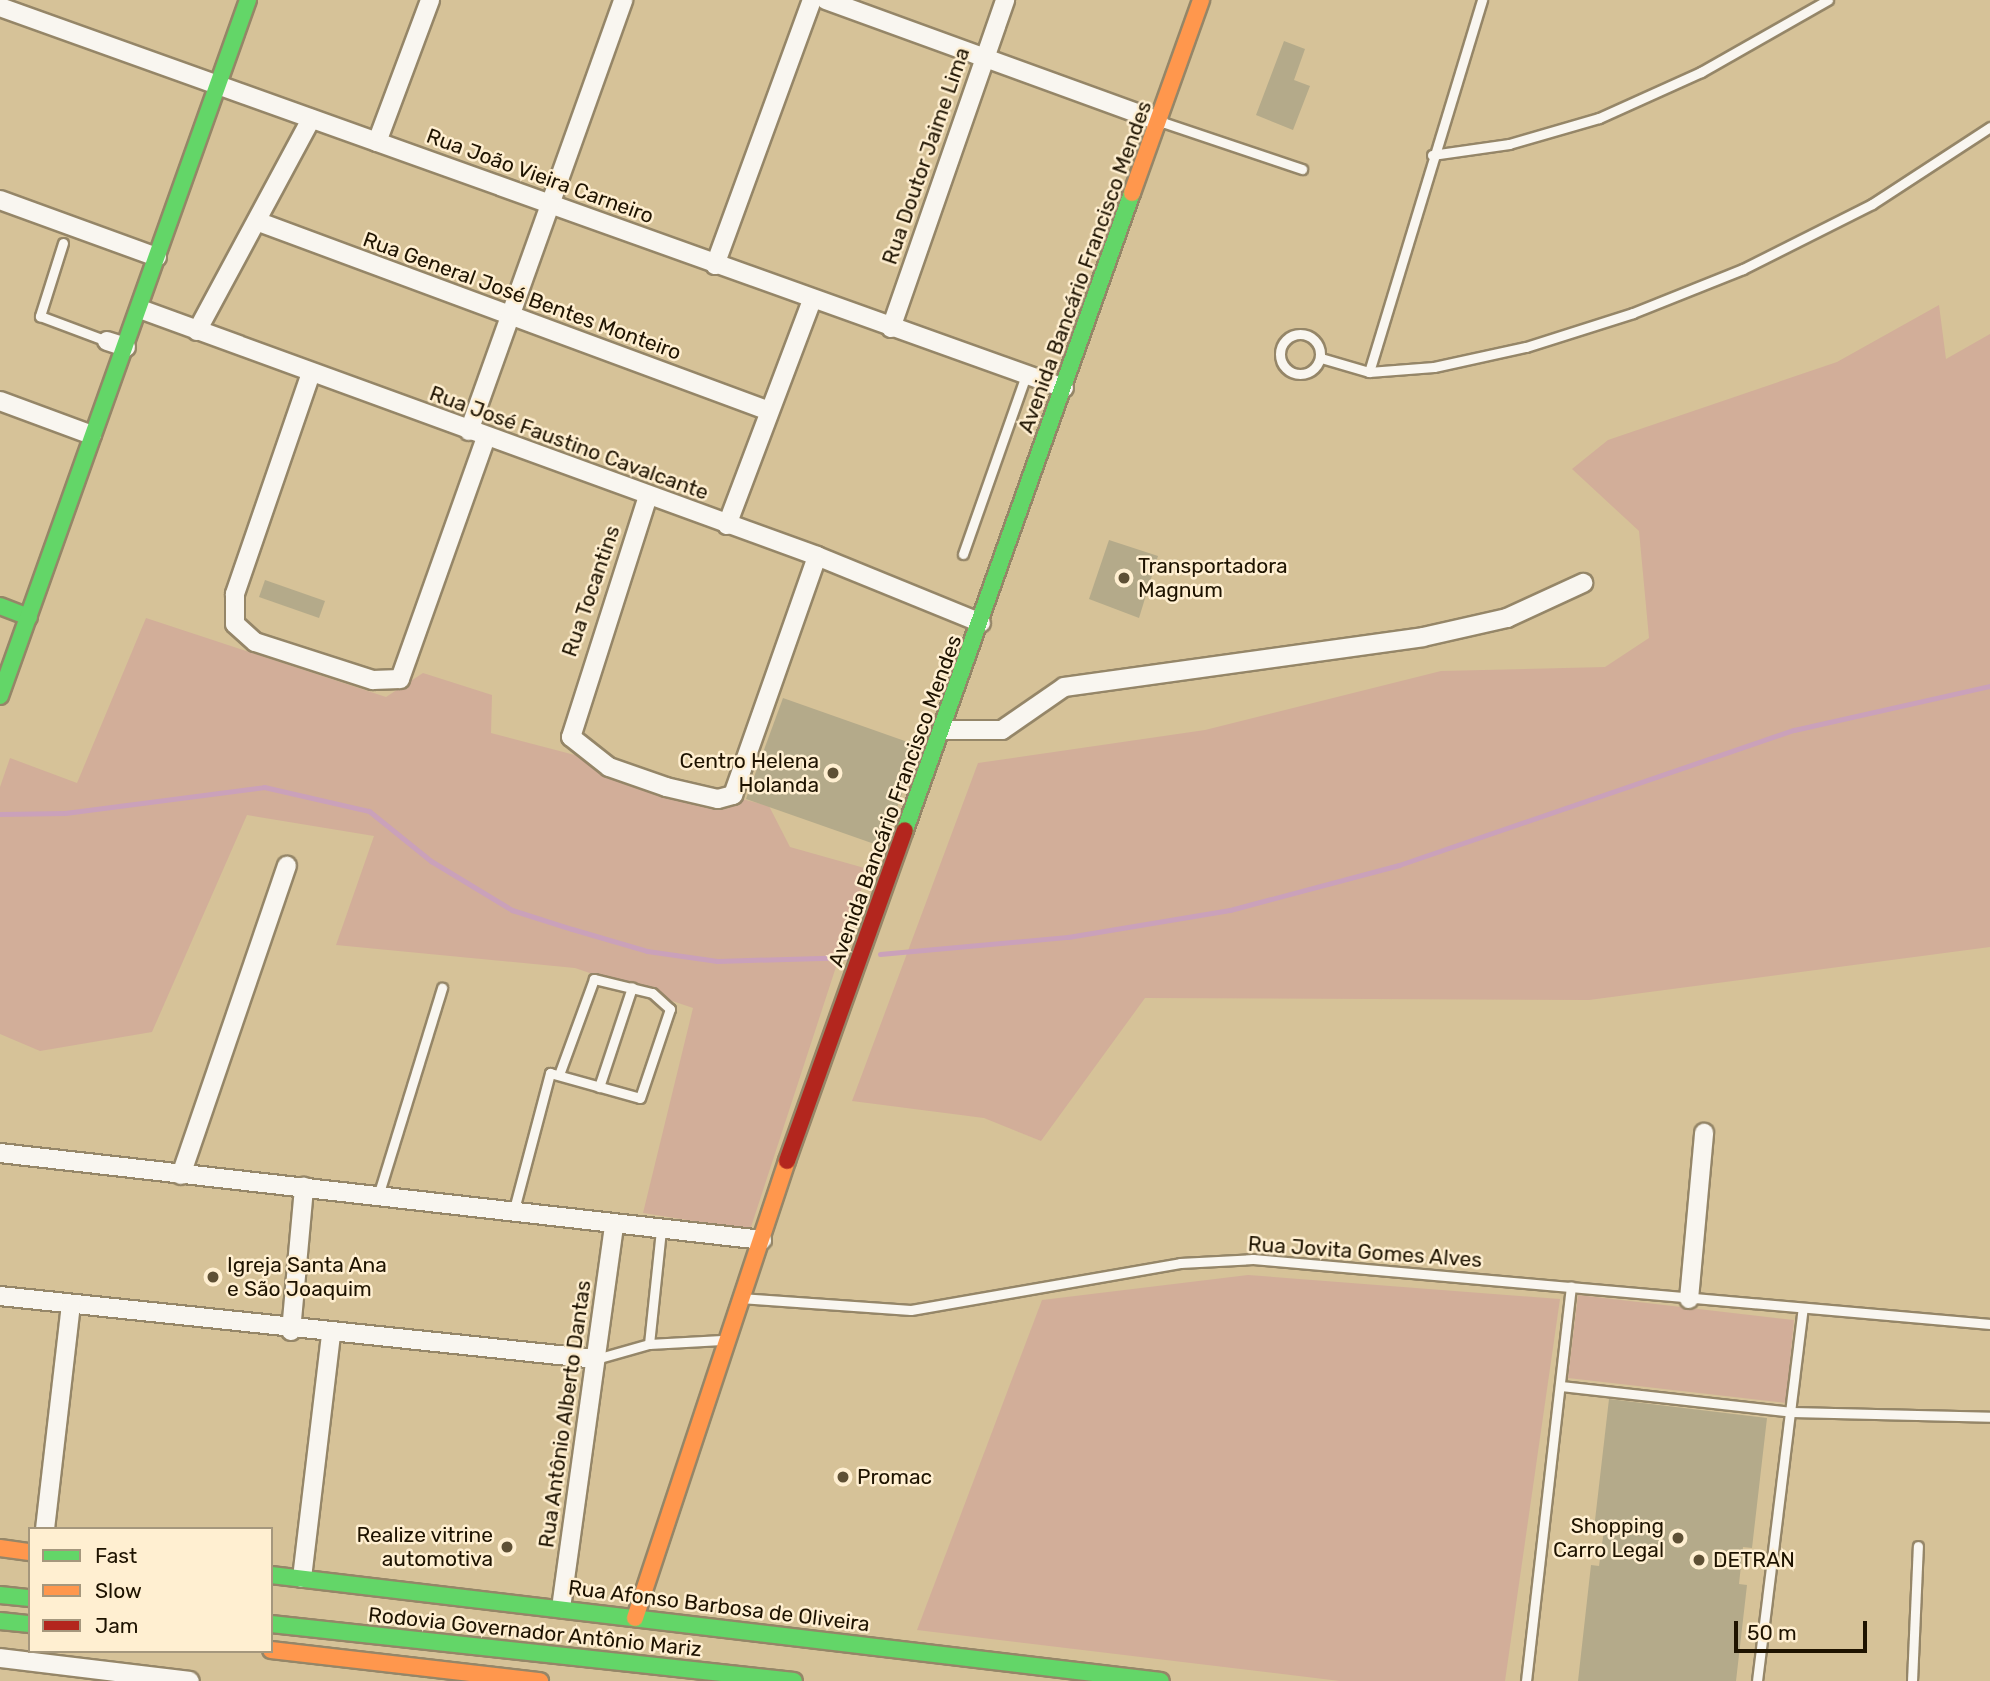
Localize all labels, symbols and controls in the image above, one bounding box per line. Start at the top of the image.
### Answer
street label: Rua Doutor Jaime Lima [877,44,975,268]
street label: Avenida Bancário Francisco Mendes [1013,97,1157,437]
street label: Rua João Vieira Carneiro [423,123,657,229]
street label: Rua General José Bentes Monteiro [360,227,684,365]
street label: Rua José Faustino Cavalcante [426,381,712,505]
street label: Rua Tocantins [557,522,625,660]
place label: Transportadora Magnum [1138,553,1288,603]
marker: Transportadora Magnum [1116,570,1132,586]
street label: Avenida Bancário Francisco Mendes [823,631,967,971]
place label: Centro Helena Holanda [680,748,819,798]
marker: Centro Helena Holanda [825,765,841,781]
street label: Rua Jovita Gomes Alves [1247,1231,1483,1273]
place label: Igreja Santa Ana e São Joaquim [227,1252,387,1302]
marker: Igreja Santa Ana e São Joaquim [205,1269,221,1285]
street label: Rua Antônio Alberto Dantas [534,1278,596,1550]
place label: Promac [857,1464,932,1490]
marker: Promac [835,1469,851,1485]
place label: Shopping Carro Legal [1553,1513,1664,1563]
place label: Realize vitrine automotiva [356,1522,493,1572]
legend [28,1527,273,1653]
marker: Shopping Carro Legal [1670,1530,1686,1546]
marker: Realize vitrine automotiva [499,1539,515,1555]
text: Fast [95,1543,137,1568]
place label: DETRAN [1713,1547,1795,1573]
marker: DETRAN [1691,1552,1707,1568]
street label: Rua Afonso Barbosa de Oliveira [566,1575,872,1637]
text: Slow [95,1578,142,1603]
street label: Rodovia Governador Antônio Mariz [367,1602,703,1662]
scale bar [1738,1608,1871,1652]
text: Jam [95,1613,139,1638]
text: 50 m [1747,1620,1797,1645]

